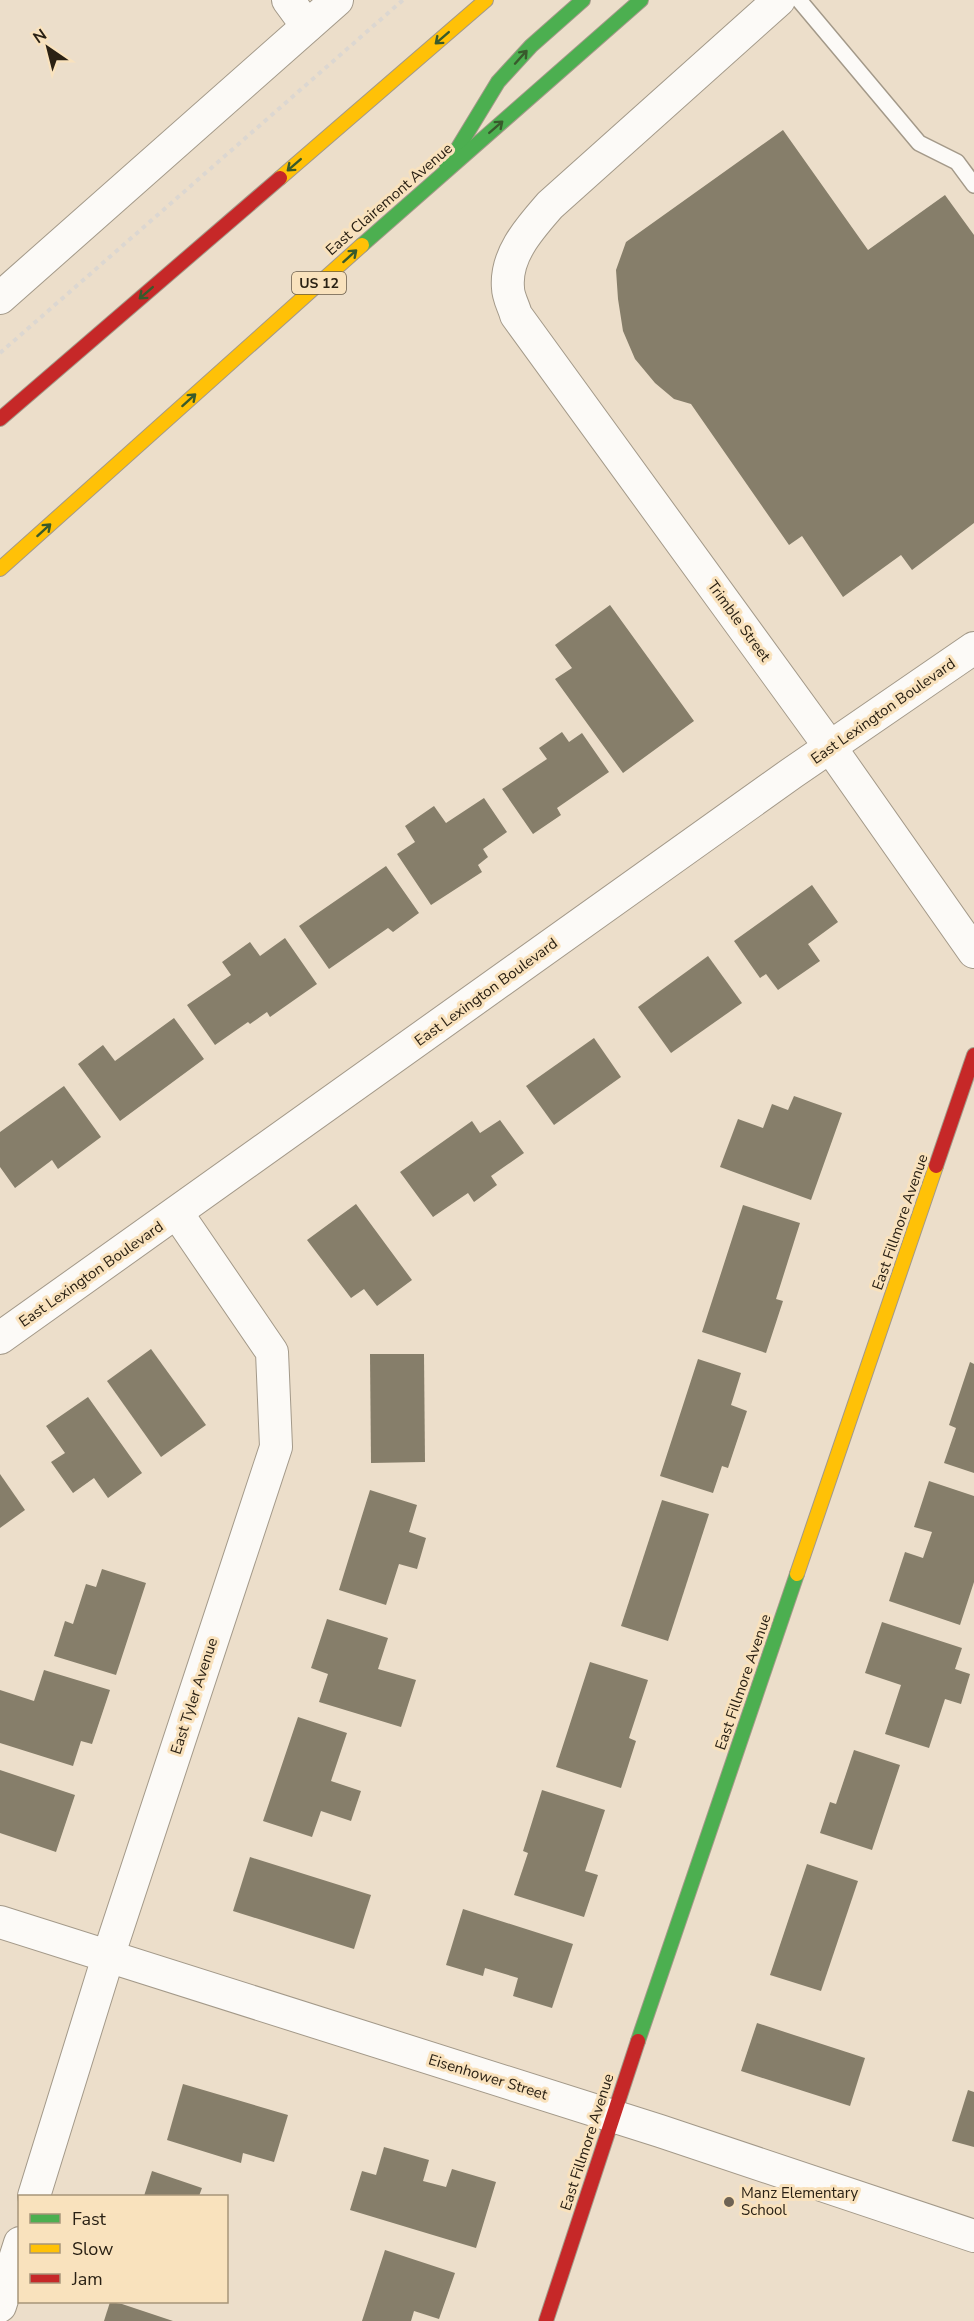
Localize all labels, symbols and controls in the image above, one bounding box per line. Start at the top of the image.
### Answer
north arrow [18,18,78,78]
text: N [29,24,51,49]
one-way arrow [435,31,450,45]
one-way arrow [514,50,528,65]
one-way arrow [488,120,503,134]
street label: East Clairemont Avenue [321,138,457,260]
one-way arrow [287,158,302,172]
one-way arrow [342,249,357,263]
road number: US 12 [292,272,346,294]
one-way arrow [138,286,154,299]
one-way arrow [181,393,196,407]
one-way arrow [36,523,51,537]
street label: Trimble Street [703,577,776,666]
street label: East Lexington Boulevard [807,653,959,769]
street label: East Lexington Boulevard [411,933,561,1051]
street label: East Fillmore Avenue [867,1151,933,1293]
street label: East Lexington Boulevard [15,1216,167,1332]
street label: East Fillmore Avenue [710,1611,776,1753]
street label: East Tyler Avenue [166,1635,222,1757]
street label: Eisenhower Street [426,2049,551,2105]
street label: East Fillmore Avenue [555,2071,619,2213]
place label: Manz Elementary School [741,2183,859,2220]
legend [18,2195,228,2303]
marker: Manz Elementary School [722,2195,736,2209]
text: Fast [72,2207,107,2231]
text: Slow [72,2237,113,2261]
text: Jam [71,2267,103,2291]

